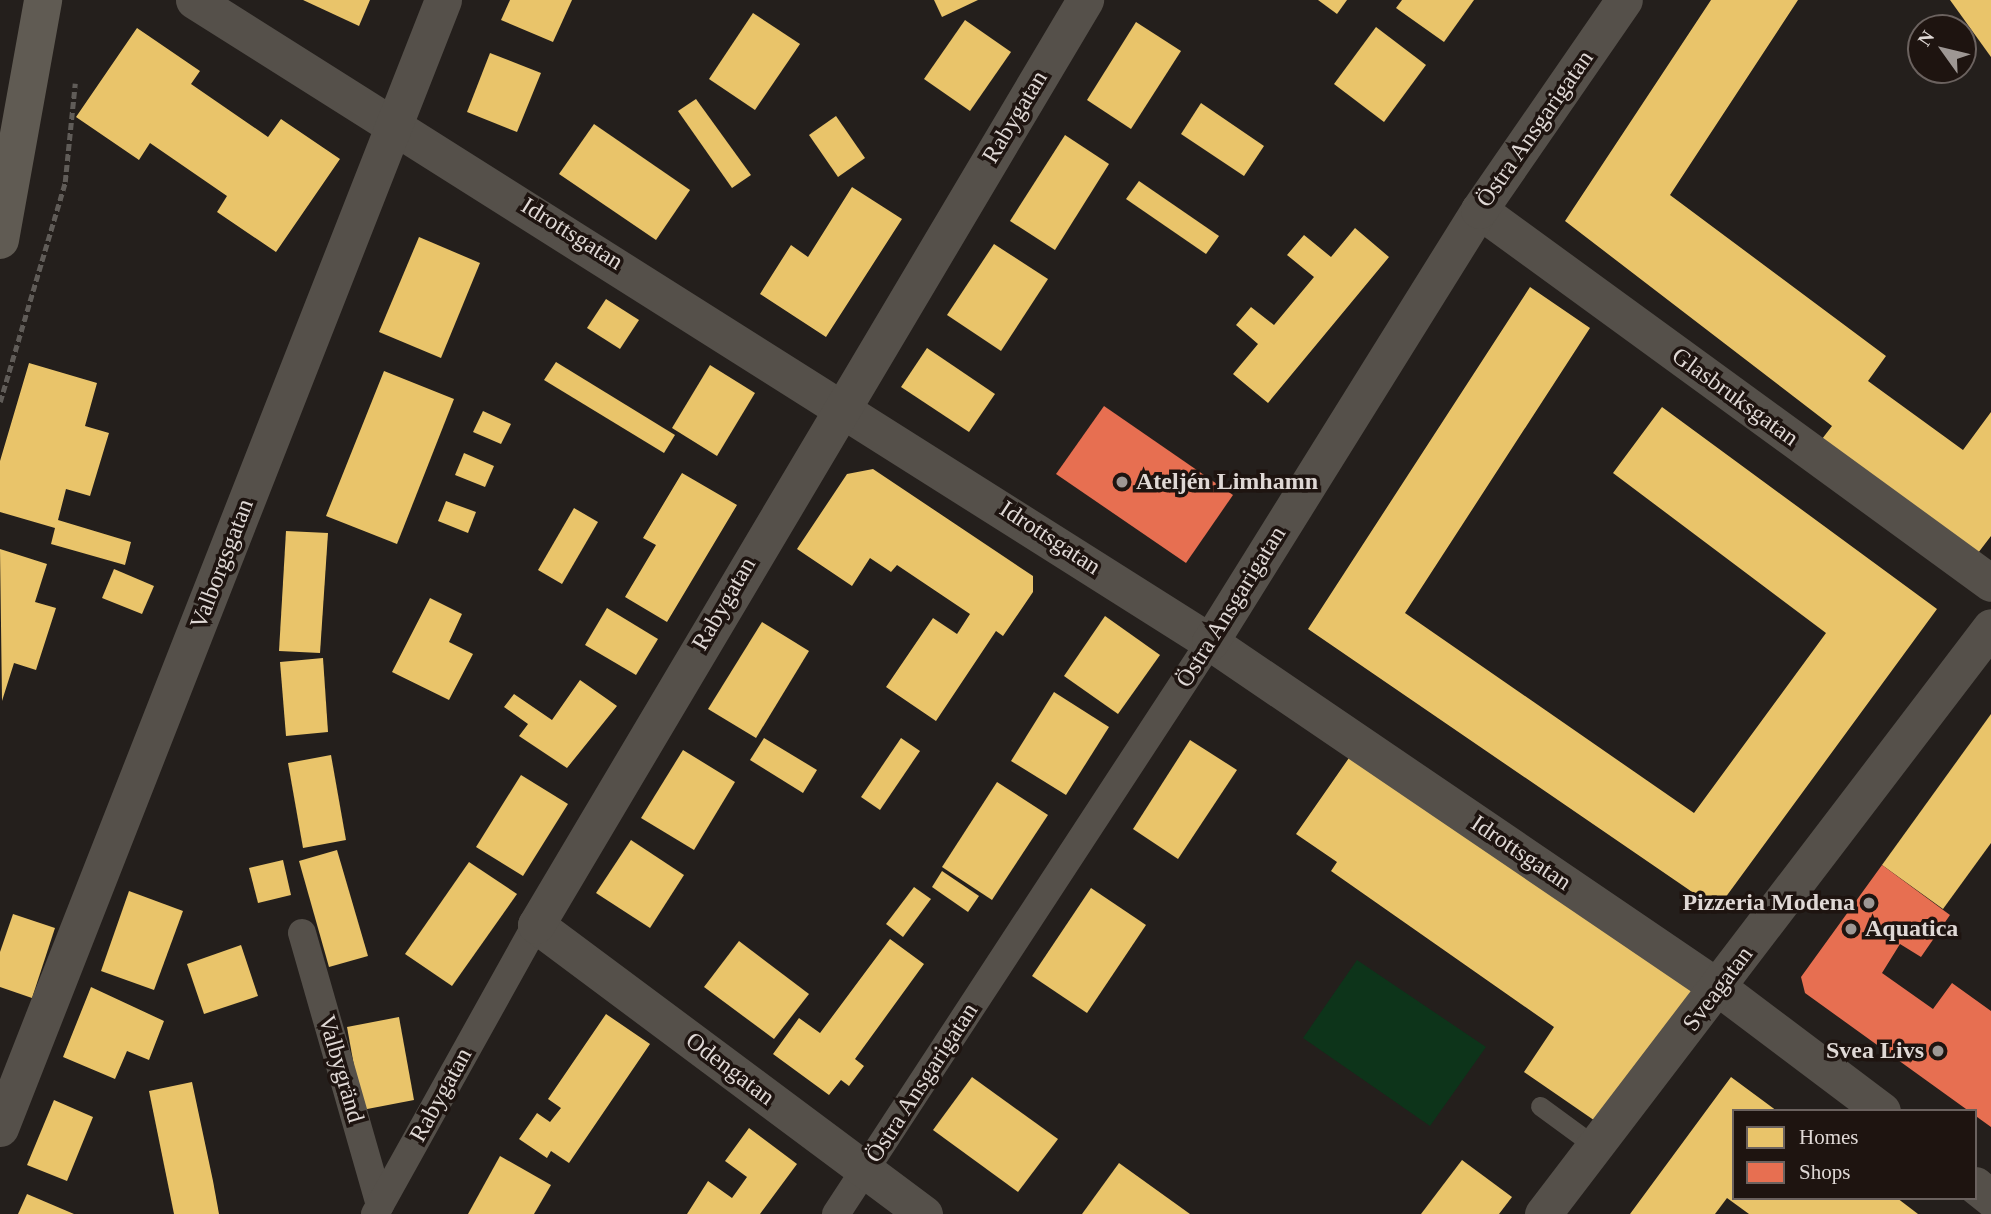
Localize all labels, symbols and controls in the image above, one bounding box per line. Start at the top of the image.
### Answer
north arrow [1907,14,1977,84]
text: N [1913,27,1938,50]
street label: Östra Ansgarigatan [1470,45,1600,213]
street label: Rabygatan [976,66,1054,168]
street label: Idrottsgatan [516,191,628,277]
street label: Glasbruksgatan [1666,341,1804,453]
place label: Ateljén Limhamn [1136,468,1318,496]
marker: Ateljén Limhamn [1114,474,1130,490]
street label: Valborgsgatan [184,495,260,633]
street label: Idrottsgatan [994,495,1106,581]
street label: Östra Ansgarigatan [1170,521,1292,693]
street label: Rabygatan [686,552,762,656]
street label: Idrottsgatan [1465,809,1577,897]
place label: Pizzeria Modena [1682,889,1855,917]
marker: Pizzeria Modena [1861,895,1877,911]
place label: Aquatica [1865,915,1958,943]
marker: Aquatica [1843,921,1859,937]
street label: Sveagatan [1677,941,1759,1037]
street label: Östra Ansgarigatan [859,997,985,1169]
street label: Valbygränd [312,1012,370,1126]
street label: Odengatan [680,1026,780,1112]
place label: Svea Livs [1826,1037,1924,1065]
street label: Rabygatan [404,1043,478,1147]
marker: Svea Livs [1930,1043,1946,1059]
legend [1732,1109,1977,1200]
text: Homes [1799,1125,1859,1149]
text: Shops [1799,1160,1850,1184]

